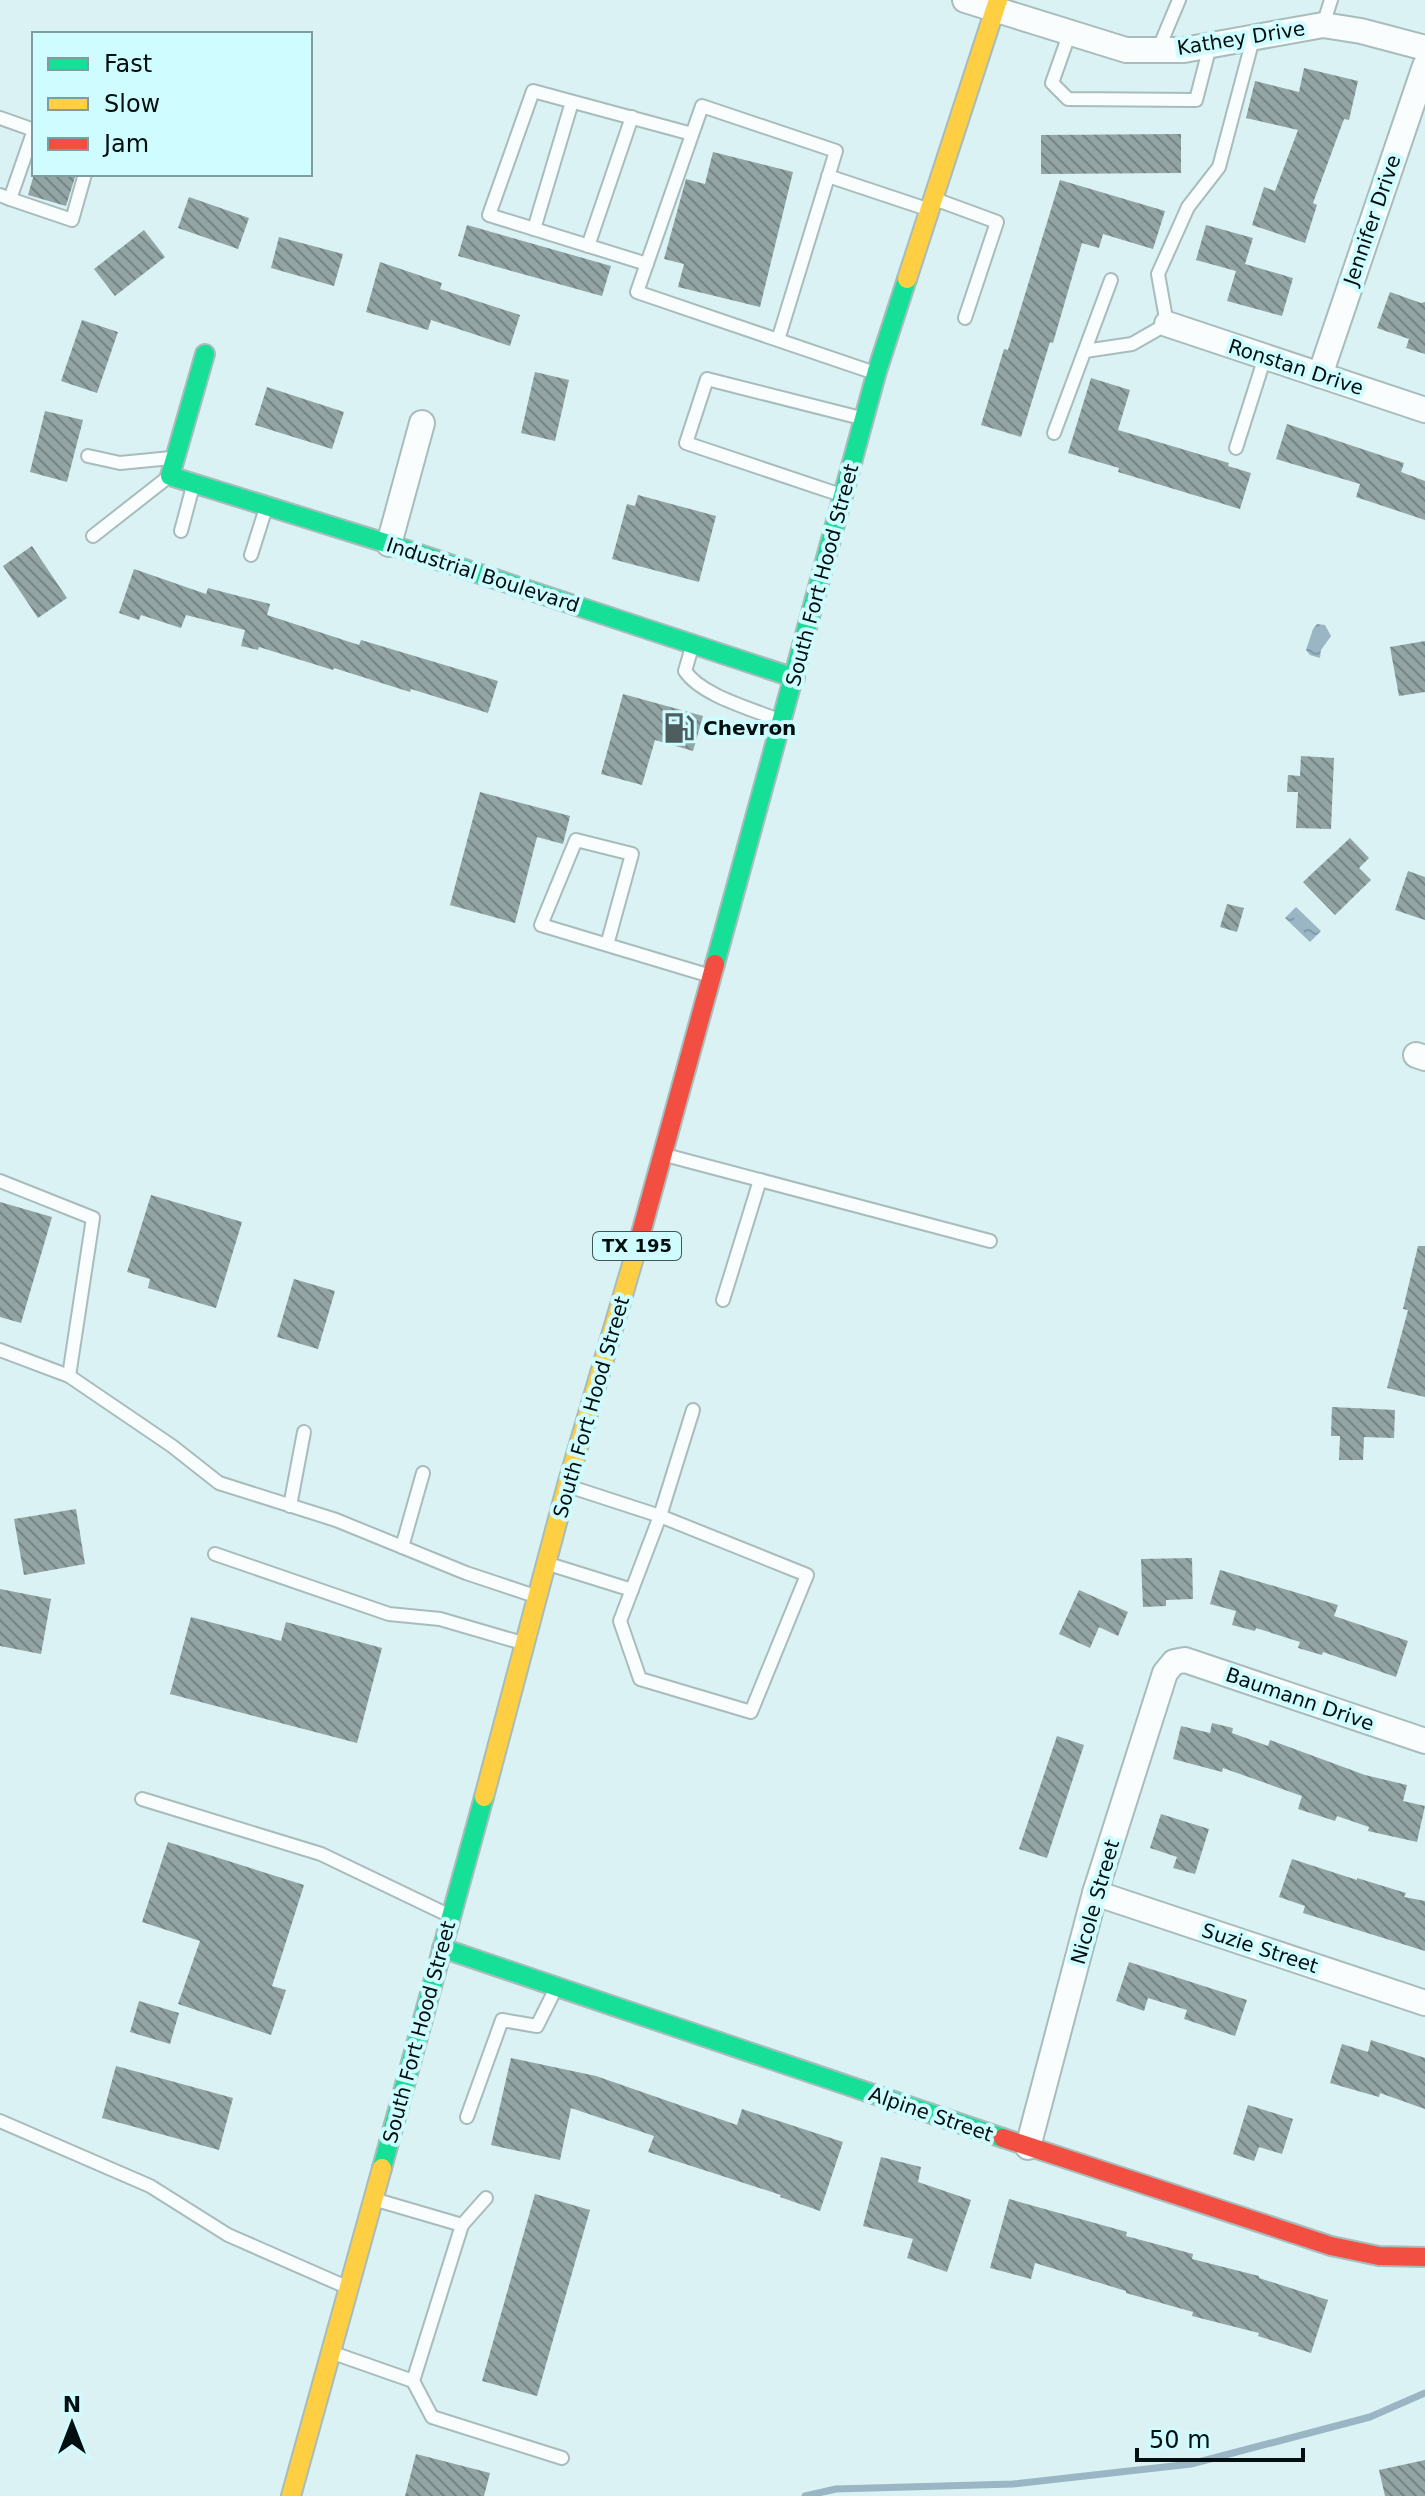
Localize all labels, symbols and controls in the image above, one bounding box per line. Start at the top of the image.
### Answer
street label: Kathey Drive [1175,16,1307,60]
legend [32,32,312,176]
text: Fast [104,50,152,78]
text: Slow [104,90,160,118]
text: Jam [102,130,149,158]
street label: Jennifer Drive [1338,152,1406,290]
street label: Ronstan Drive [1225,334,1367,400]
street label: South Fort Hood Street [781,461,863,689]
street label: Industrial Boulevard [384,532,582,618]
fuel station icon: Chevron [662,711,696,745]
place label: Chevron [703,716,796,740]
road number: TX 195 [593,1232,681,1260]
street label: South Fort Hood Street [548,1293,634,1521]
street label: Baumann Drive [1223,1662,1377,1736]
street label: Nicole Street [1066,1837,1124,1967]
street label: South Fort Hood Street [378,1918,460,2146]
street label: Suzie Street [1199,1918,1321,1978]
street label: Alpine Street [866,2082,996,2146]
north arrow [32,2384,112,2464]
text: N [63,2392,81,2417]
scale bar [1137,2412,1303,2462]
text: 50 m [1149,2426,1211,2454]

